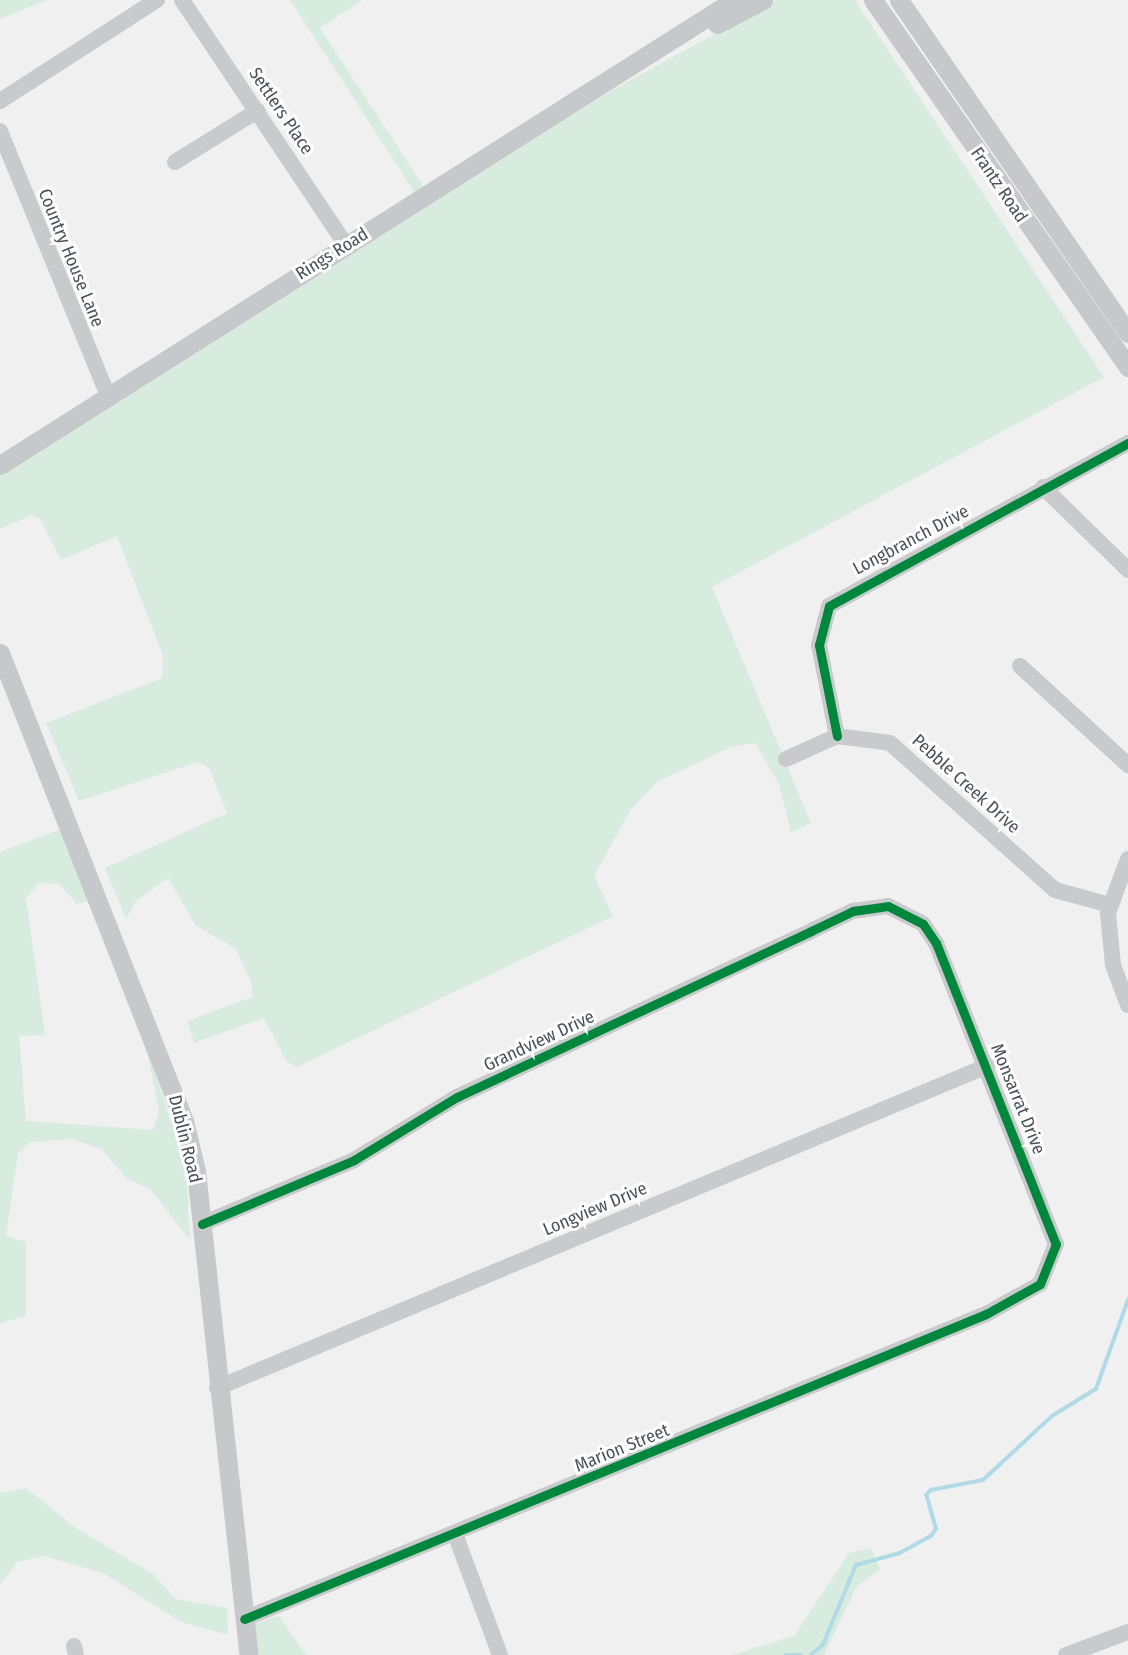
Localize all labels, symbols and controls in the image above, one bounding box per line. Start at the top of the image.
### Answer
street label: Settlers Place [244,64,318,158]
street label: Frantz Road [966,143,1032,227]
street label: Country House Lane [33,186,109,330]
street label: Rings Road [292,223,372,285]
street label: Longbranch Drive [849,500,973,580]
street label: Pebble Creek Drive [908,730,1024,838]
street label: Grandview Drive [480,1006,598,1076]
street label: Monsarrat Drive [986,1041,1050,1157]
street label: Dublin Road [164,1093,206,1185]
street label: Longview Drive [540,1177,650,1241]
street label: Marion Street [572,1419,672,1477]

